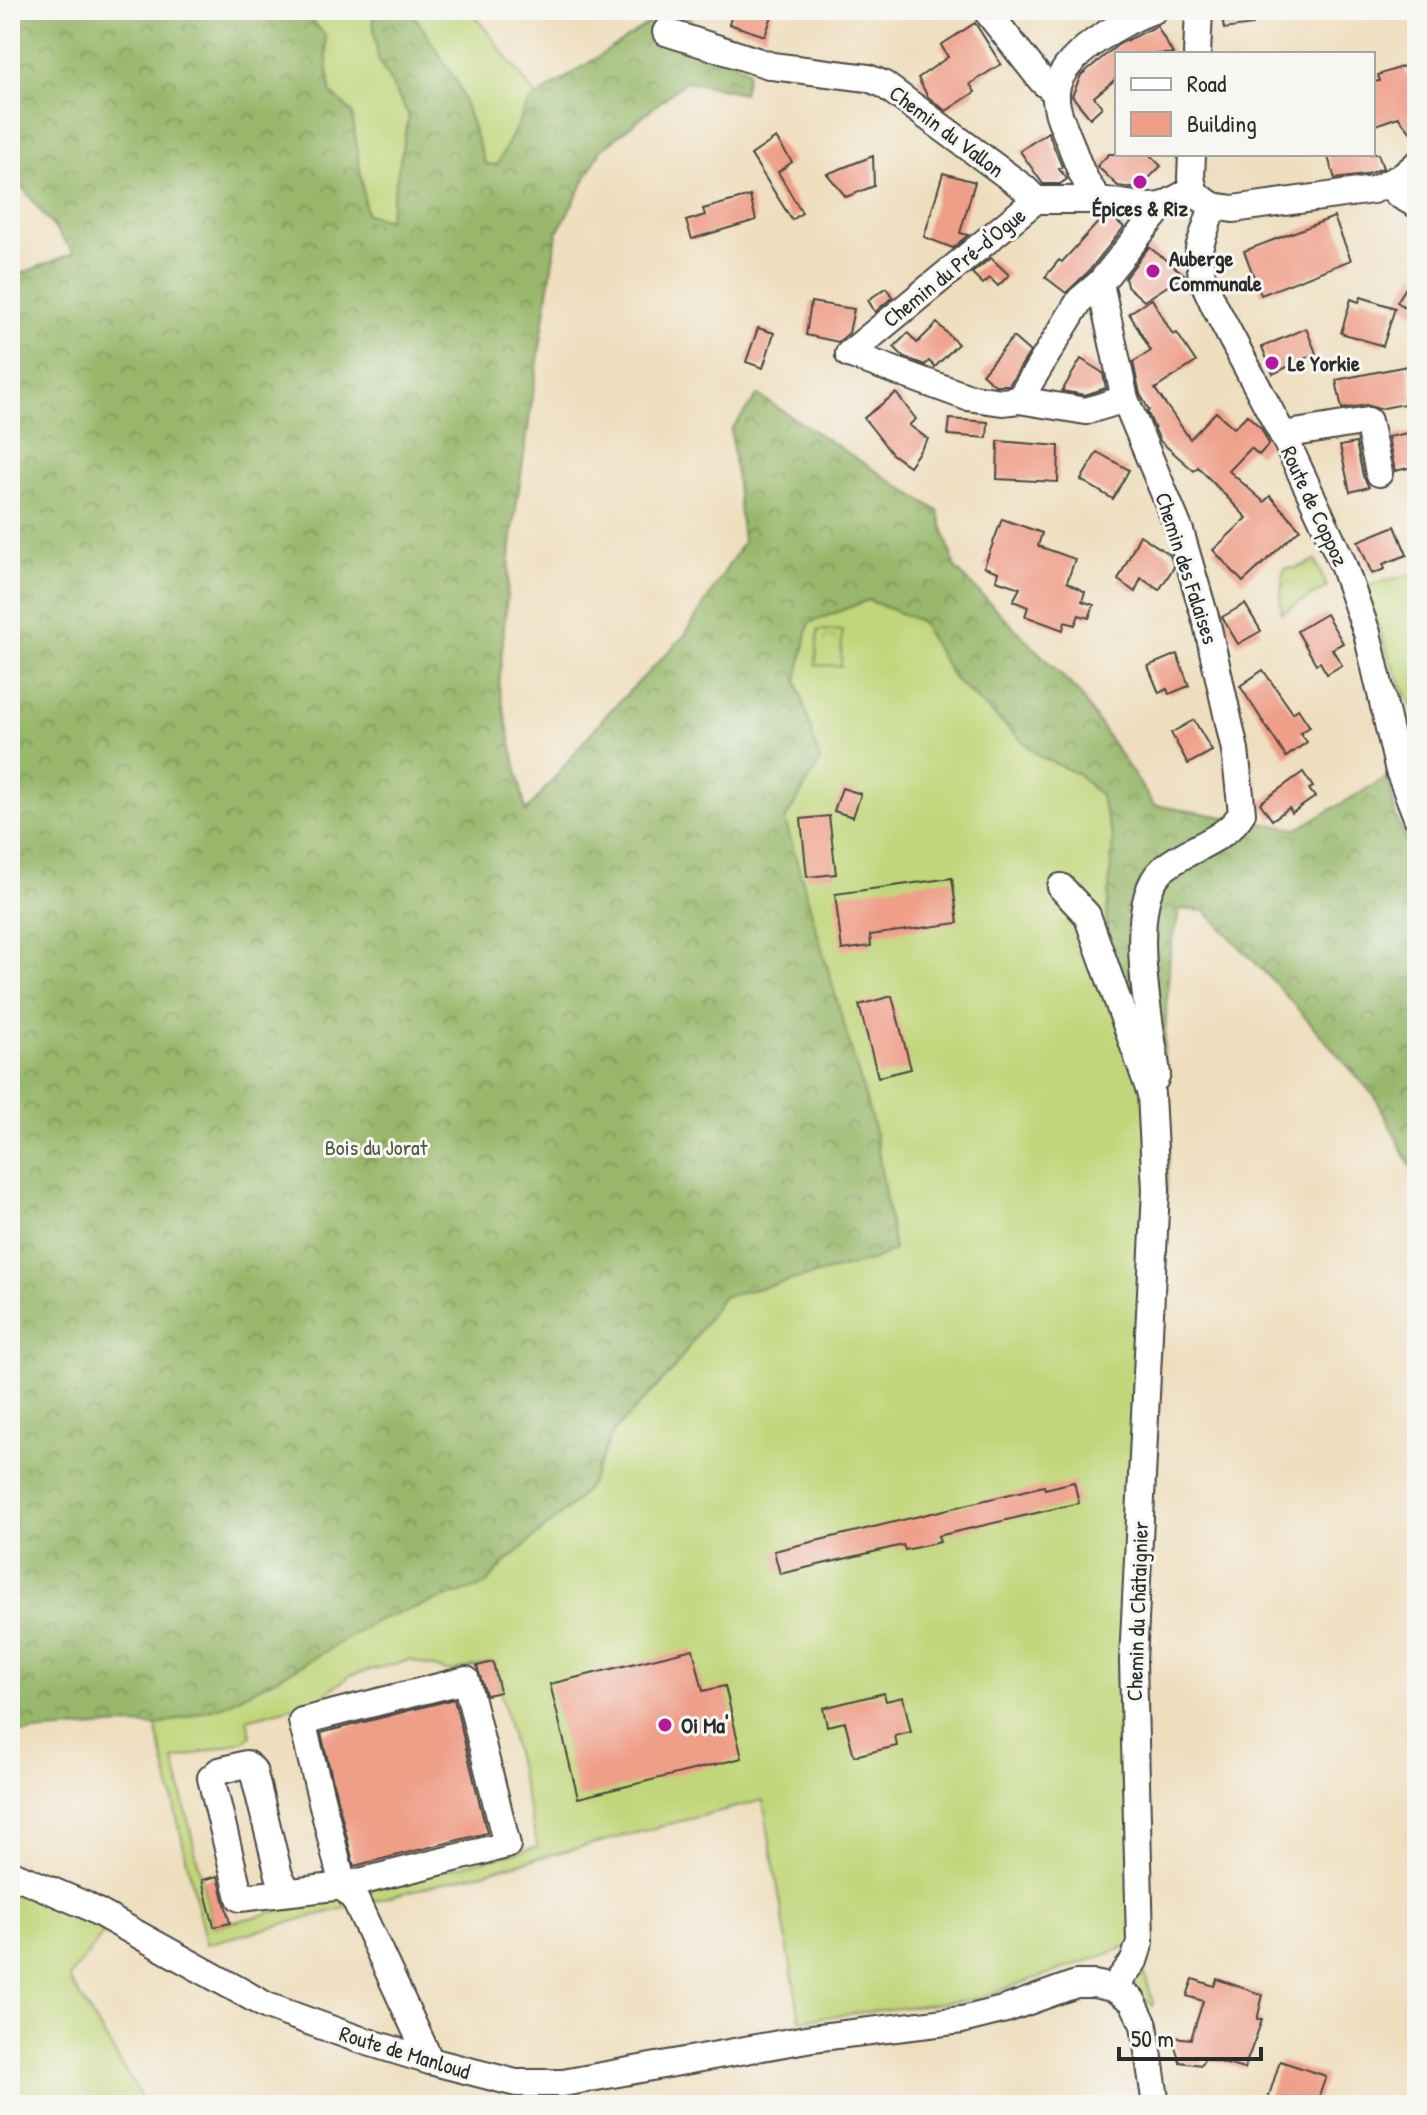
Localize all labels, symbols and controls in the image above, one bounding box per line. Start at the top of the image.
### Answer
legend [1115,52,1375,156]
text: Road [1187,67,1226,99]
street label: Chemin du Vallon [883,78,1011,184]
text: Building [1187,107,1257,139]
marker: Épices & Riz [1131,173,1149,191]
place label: Épices & Riz [1092,193,1189,224]
street label: Chemin du Pré-d'Ogue [876,200,1032,334]
place label: Auberge Communale [1169,243,1262,298]
marker: Auberge Communale [1144,262,1162,280]
place label: Le Yorkie [1288,348,1360,378]
marker: Le Yorkie [1263,354,1281,372]
street label: Route de Coppoz [1274,441,1356,571]
street label: Chemin des Falaises [1148,488,1226,648]
park label: Bois du Jorat [325,1132,428,1162]
street label: Chemin du Châtaignier [1119,1520,1155,1702]
place label: Oi Ma' [681,1710,729,1740]
marker: Oi Ma' [656,1716,674,1734]
scale bar [1119,2011,1261,2061]
street label: Route de Manloud [336,2018,474,2086]
text: 50 m [1131,2022,1174,2054]

